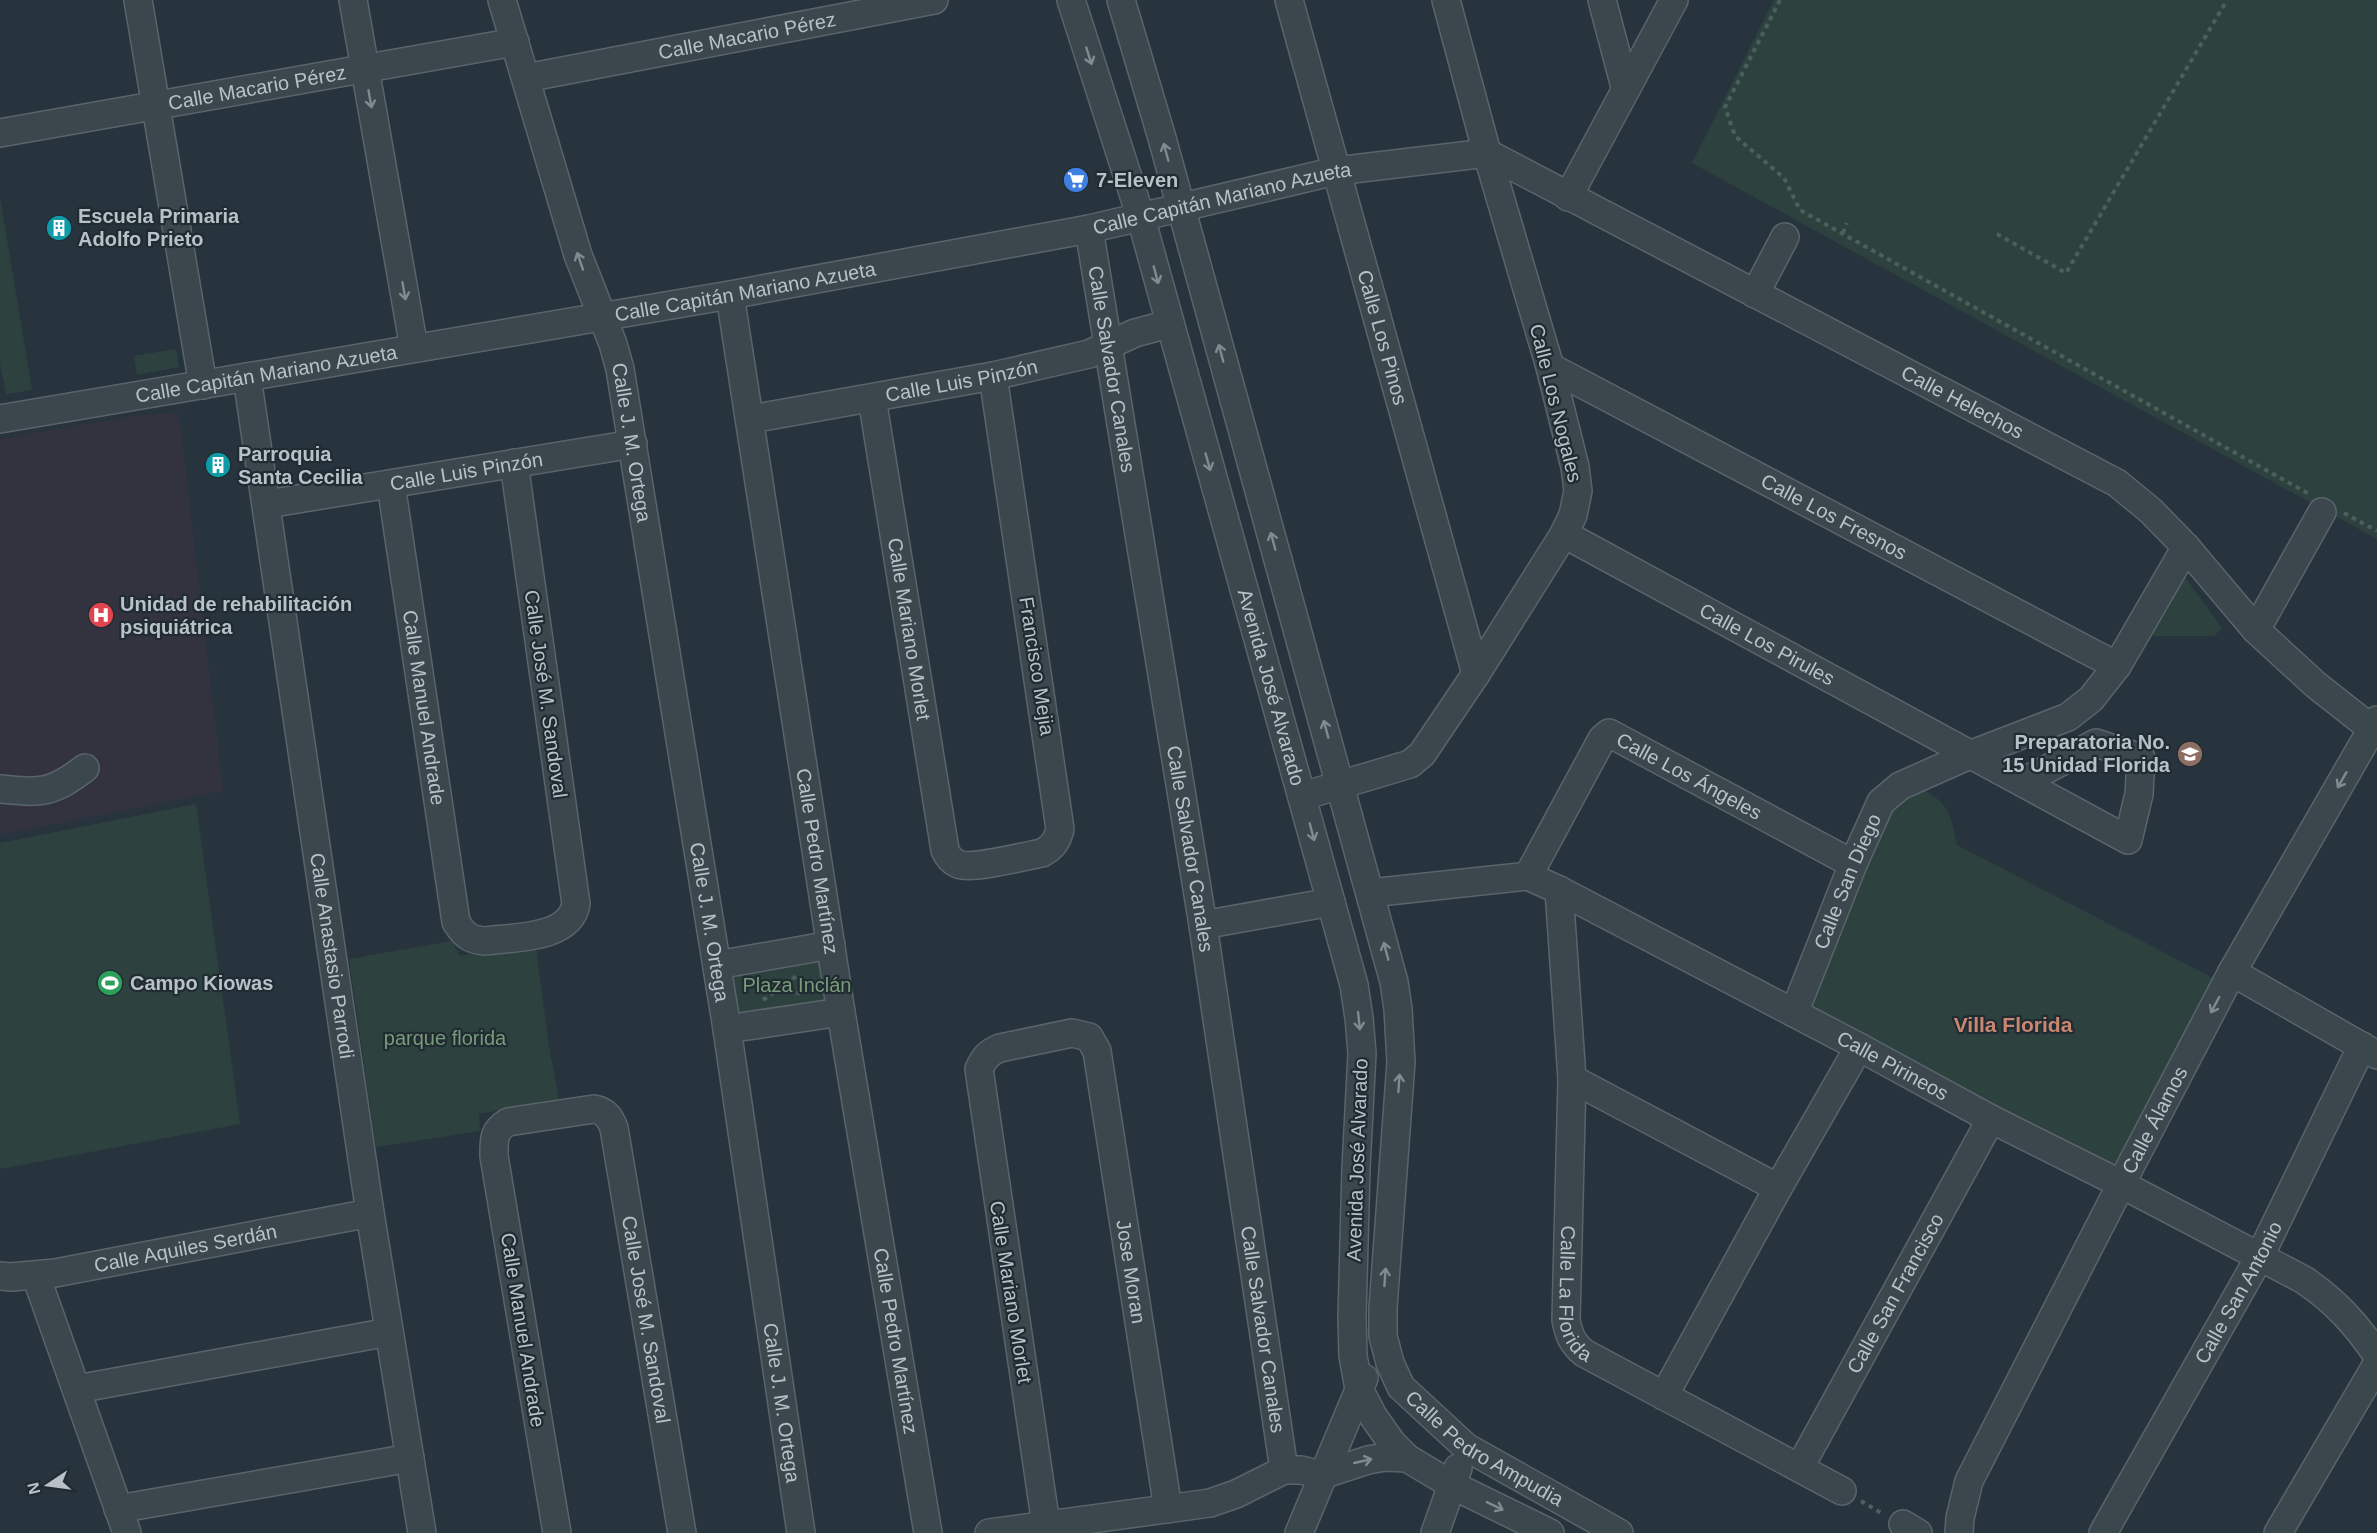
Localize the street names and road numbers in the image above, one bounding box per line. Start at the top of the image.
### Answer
street label: Calle Macario Pérez [656,8,838,63]
street label: Calle Macario Pérez [166,61,348,114]
street label: Calle Capitán Mariano Azueta [1091,158,1353,239]
street label: Calle Capitán Mariano Azueta [613,257,878,325]
street label: Calle Salvador Canales [1084,264,1140,474]
street label: Calle Los Pinos [1353,267,1412,407]
street label: Calle Los Nogales [1526,322,1586,484]
street label: Calle Capitán Mariano Azueta [134,341,399,407]
street label: Calle Luis Pinzón [884,355,1040,406]
street label: Calle J. M. Ortega [608,361,656,525]
street label: Calle Helechos [1898,361,2027,443]
street label: Calle Luis Pinzón [388,448,544,495]
street label: Calle Los Fresnos [1757,469,1910,564]
street label: Calle Mariano Morlet [884,536,935,722]
street label: Avenida José Alvarado [1234,586,1309,788]
street label: Calle José M. Sandoval [520,588,572,800]
street label: Francisco Mejia [1015,595,1059,738]
street label: Calle Los Pirules [1696,599,1838,690]
street label: Calle Manuel Andrade [399,609,450,807]
street label: Calle Los Ángeles [1613,728,1765,824]
street label: Calle Salvador Canales [1163,744,1218,954]
street label: Calle Pedro Martínez [792,767,843,956]
street label: Calle San Diego [1809,810,1885,952]
street label: Calle J. M. Ortega [686,841,734,1004]
street label: Calle Anastasio Parrodi [306,851,358,1060]
street label: Calle Pirineos [1833,1026,1952,1105]
street label: Avenida José Alvarado [1342,1058,1372,1262]
street label: Calle Álamos [2117,1063,2192,1177]
street label: Calle Mariano Morlet [986,1199,1036,1385]
street label: Calle San Francisco [1843,1210,1948,1377]
street label: Calle José M. Sandoval [618,1214,674,1425]
street label: Jose Moran [1112,1218,1150,1325]
street label: Calle San Antonio [2190,1218,2286,1368]
street label: Calle Aquiles Serdán [92,1220,279,1276]
street label: Calle Salvador Canales [1237,1224,1289,1434]
street label: Calle La Florida [1555,1225,1596,1366]
street label: Calle Manuel Andrade [497,1231,549,1429]
street label: Calle Pedro Martínez [870,1246,922,1435]
street label: Calle J. M. Ortega [759,1321,805,1485]
street label: Calle Pedro Ampudia [1401,1386,1568,1511]

